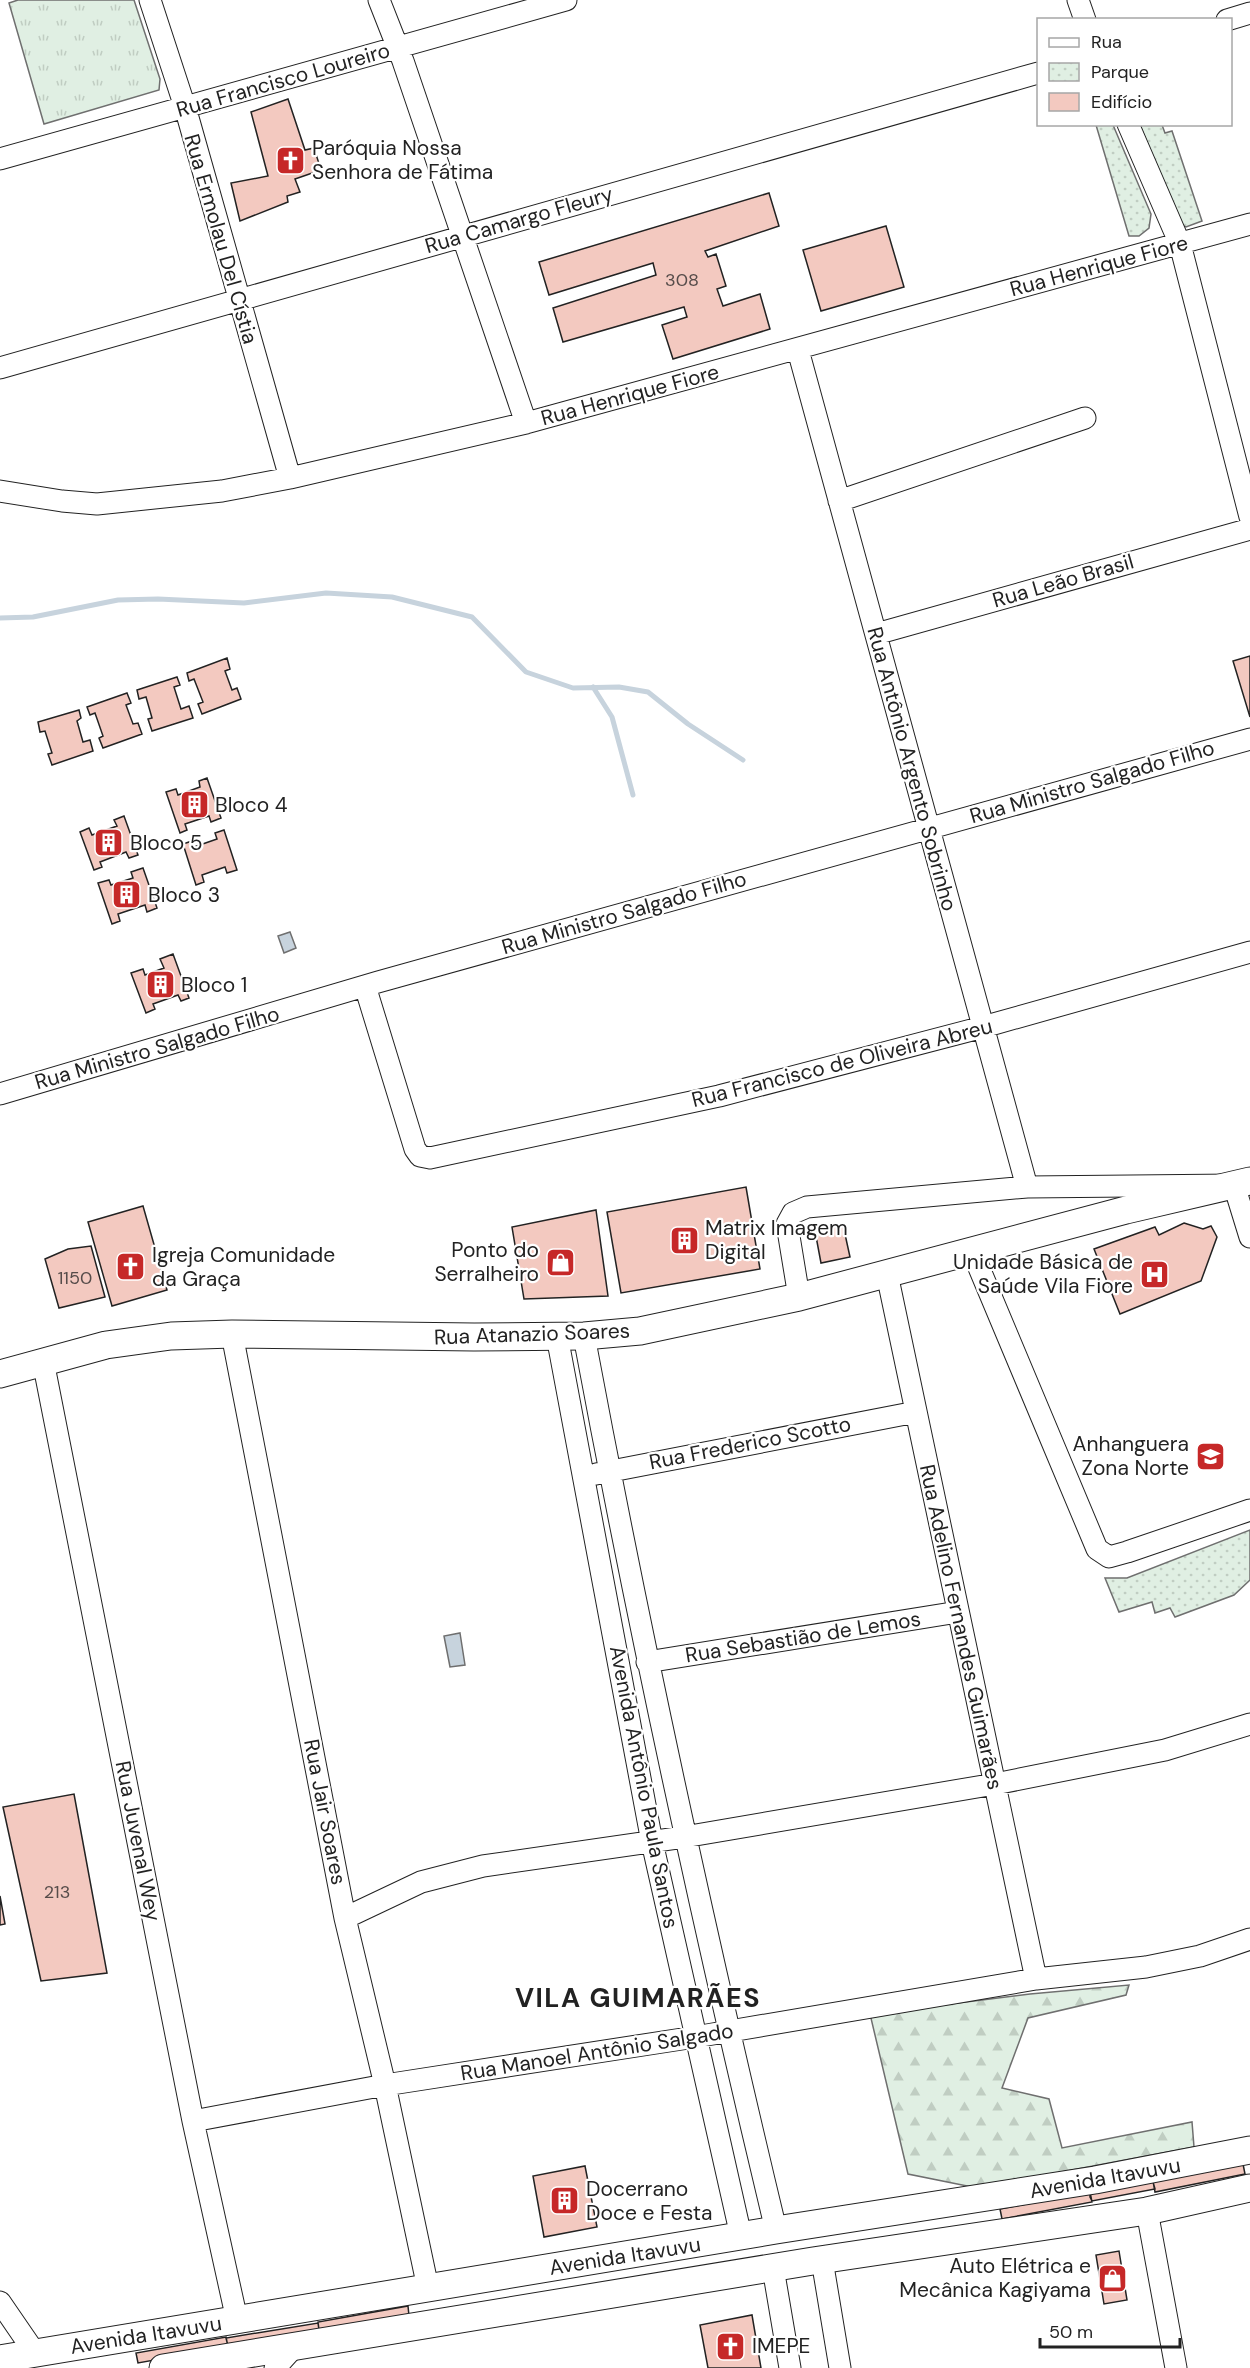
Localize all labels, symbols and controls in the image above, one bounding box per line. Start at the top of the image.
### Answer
legend [1037,18,1232,126]
text: Rua [1091,30,1122,54]
street label: Rua Francisco Loureiro [173,36,393,124]
text: Parque [1091,60,1149,84]
text: Edifício [1091,90,1152,114]
street label: Rua Ermolau Del Cístia [178,131,264,347]
place label: Paróquia Nossa Senhora de Fátima [312,134,493,186]
church icon: Paróquia Nossa Senhora de Fátima [275,144,307,176]
street label: Rua Camargo Fleury [422,180,617,260]
street label: Rua Henrique Fiore [1007,229,1191,303]
house number: 308 [665,268,699,292]
street label: Rua Henrique Fiore [538,358,722,432]
street label: Rua Leão Brasil [989,547,1137,615]
street label: Rua Antônio Argento Sobrinho [861,624,963,914]
street label: Rua Ministro Salgado Filho [966,734,1218,830]
building icon: Bloco 4 [178,789,210,821]
place label: Bloco 4 [215,791,288,819]
building icon: Bloco 5 [93,827,125,859]
place label: Bloco 5 [130,829,203,857]
street label: Rua Ministro Salgado Filho [498,865,750,961]
building icon: Bloco 3 [111,879,143,911]
place label: Bloco 3 [148,881,220,909]
building icon: Bloco 1 [144,969,176,1001]
place label: Bloco 1 [181,971,247,999]
street label: Rua Ministro Salgado Filho [31,1000,283,1096]
street label: Rua Francisco de Oliveira Abreu [689,1012,995,1114]
place label: Matrix Imagem Digital [705,1214,848,1266]
building icon: Matrix Imagem Digital [668,1224,700,1256]
place label: Ponto do Serralheiro [434,1236,539,1288]
place label: Igreja Comunidade da Graça [152,1241,335,1293]
shop icon: Ponto do Serralheiro [544,1246,576,1278]
place label: Unidade Básica de Saúde Vila Fiore [953,1248,1133,1300]
church icon: Igreja Comunidade da Graça [115,1251,147,1283]
hospital icon: Unidade Básica de Saúde Vila Fiore [1138,1258,1170,1290]
house number: 1150 [58,1266,92,1290]
street label: Rua Atanazio Soares [433,1317,631,1351]
street label: Rua Frederico Scotto [647,1410,853,1476]
place label: Anhanguera Zona Norte [1073,1430,1189,1482]
school or university icon: Anhanguera Zona Norte [1194,1440,1226,1472]
street label: Rua Adelino Fernandes Guimarães [913,1462,1009,1792]
street label: Rua Sebastião de Lemos [683,1605,923,1669]
street label: Avenida Antônio Paula Santos [603,1643,685,1931]
street label: Rua Jair Soares [297,1737,353,1887]
street label: Rua Juvenal Wey [109,1758,167,1924]
house number: 213 [44,1880,70,1904]
district label: VILA GUIMARÃES [515,1980,761,2015]
street label: Rua Manoel Antônio Salgado [459,2017,735,2087]
street label: Avenida Itavuvu [1027,2151,1183,2205]
place label: Docerrano Doce e Festa [586,2175,712,2227]
building icon: Docerrano Doce e Festa [549,2185,581,2217]
street label: Avenida Itavuvu [547,2230,703,2282]
place label: Auto Elétrica e Mecânica Kagiyama [899,2252,1091,2304]
shop icon: Auto Elétrica e Mecânica Kagiyama [1096,2262,1128,2294]
street label: Avenida Itavuvu [68,2309,224,2361]
scale bar [1040,2311,1180,2349]
text: 50 m [1049,2320,1093,2344]
church icon: IMEPE [715,2330,747,2362]
place label: IMEPE [752,2332,811,2360]

